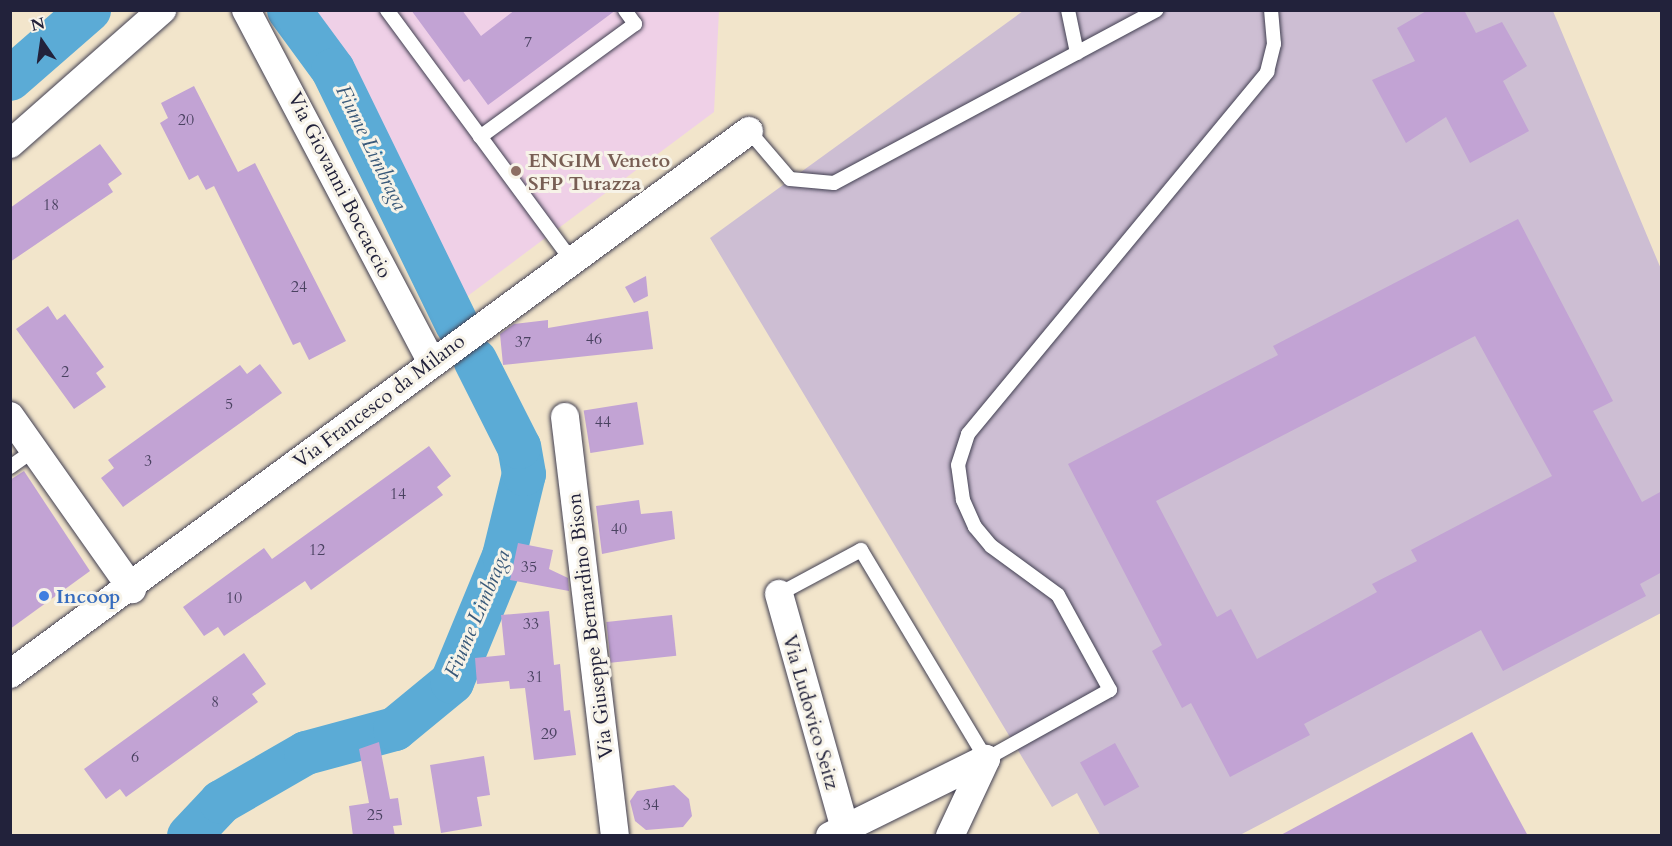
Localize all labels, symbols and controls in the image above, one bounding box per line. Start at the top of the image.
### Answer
north arrow [12,12,72,72]
text: N [29,12,47,37]
house number: 7 [524,32,532,52]
water label: Fiume Limbraga [330,81,412,215]
street label: Via Giovanni Boccaccio [283,88,397,282]
house number: 20 [178,110,194,130]
place label: ENGIM Veneto SFP Turazza [528,148,670,195]
marker: ENGIM Veneto SFP Turazza [509,164,523,178]
house number: 18 [43,195,59,215]
house number: 24 [291,277,307,297]
street label: Via Francesco da Milano [289,329,469,473]
house number: 46 [586,329,602,349]
house number: 37 [515,332,531,352]
house number: 2 [61,362,69,382]
house number: 5 [225,394,233,414]
house number: 44 [595,412,611,432]
house number: 3 [144,451,152,471]
house number: 14 [390,484,406,504]
street label: Via Giuseppe Bernardino Bison [562,492,618,760]
house number: 40 [611,519,627,539]
house number: 12 [309,540,325,560]
water label: Fiume Limbraga [440,546,516,682]
house number: 35 [521,557,537,577]
place label: Incoop [56,584,120,608]
house number: 10 [226,588,242,608]
marker: Incoop [37,589,51,603]
house number: 33 [523,614,539,634]
street label: Via Ludovico Seitz [777,632,845,792]
house number: 31 [527,667,543,687]
house number: 8 [211,692,219,712]
house number: 29 [541,724,557,744]
house number: 6 [131,747,139,767]
house number: 34 [643,795,659,815]
house number: 25 [367,805,383,825]

